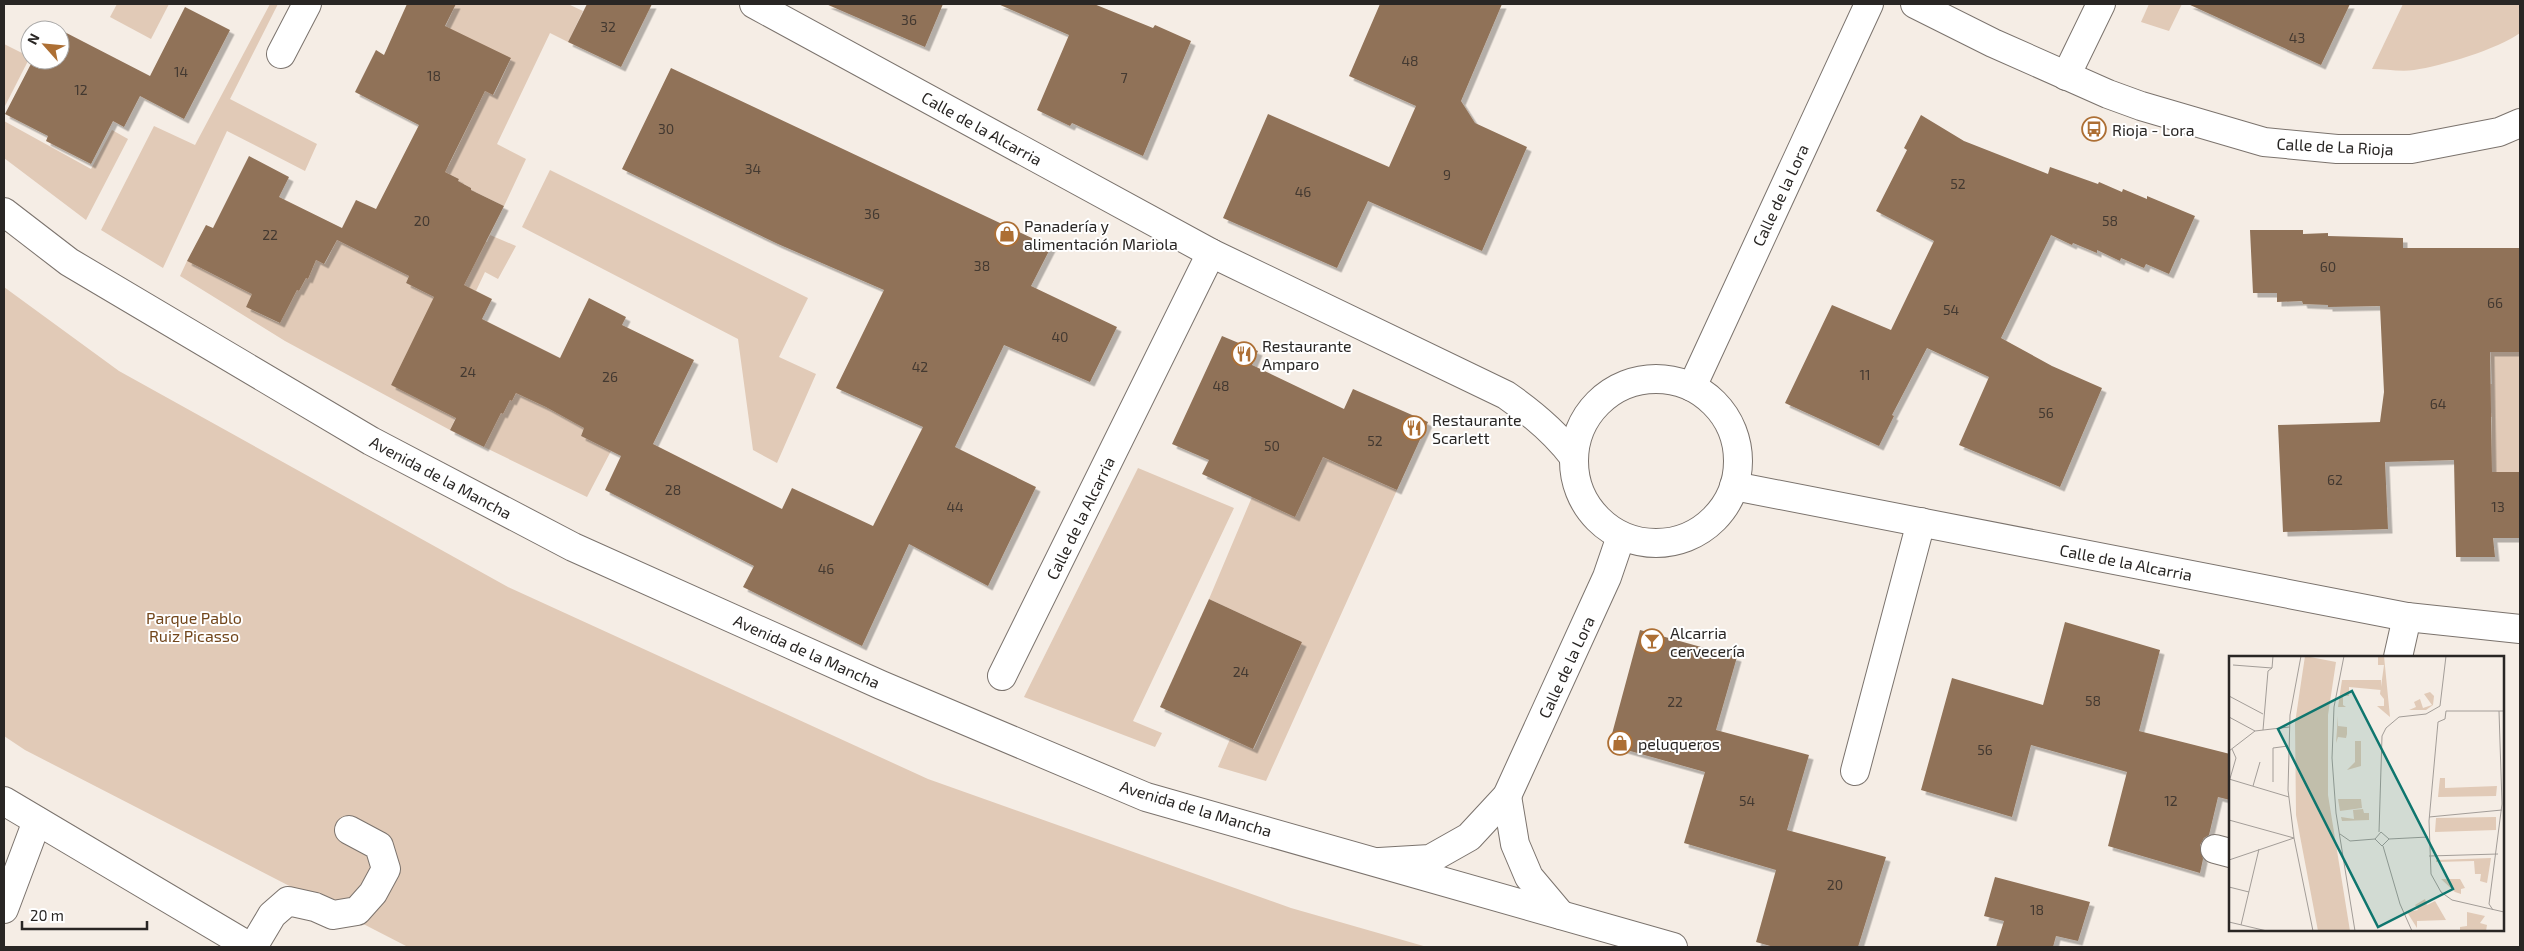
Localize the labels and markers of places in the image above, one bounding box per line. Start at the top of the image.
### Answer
bus stop icon: Rioja - Lora [2081,116,2107,142]
place label: Rioja - Lora [2112,120,2195,140]
place label: Panadería y alimentación Mariola [1024,216,1178,253]
shop icon: Panadería y alimentación Mariola [994,221,1020,247]
place label: Restaurante Amparo [1262,336,1352,373]
restaurant icon: Restaurante Amparo [1231,341,1257,367]
place label: Restaurante Scarlett [1432,410,1522,447]
restaurant icon: Restaurante Scarlett [1401,415,1427,441]
place label: Alcarria cervecería [1670,623,1745,660]
bar icon: Alcarria cervecería [1639,628,1665,654]
shop icon: peluqueros [1607,730,1633,756]
place label: peluqueros [1638,734,1720,753]

